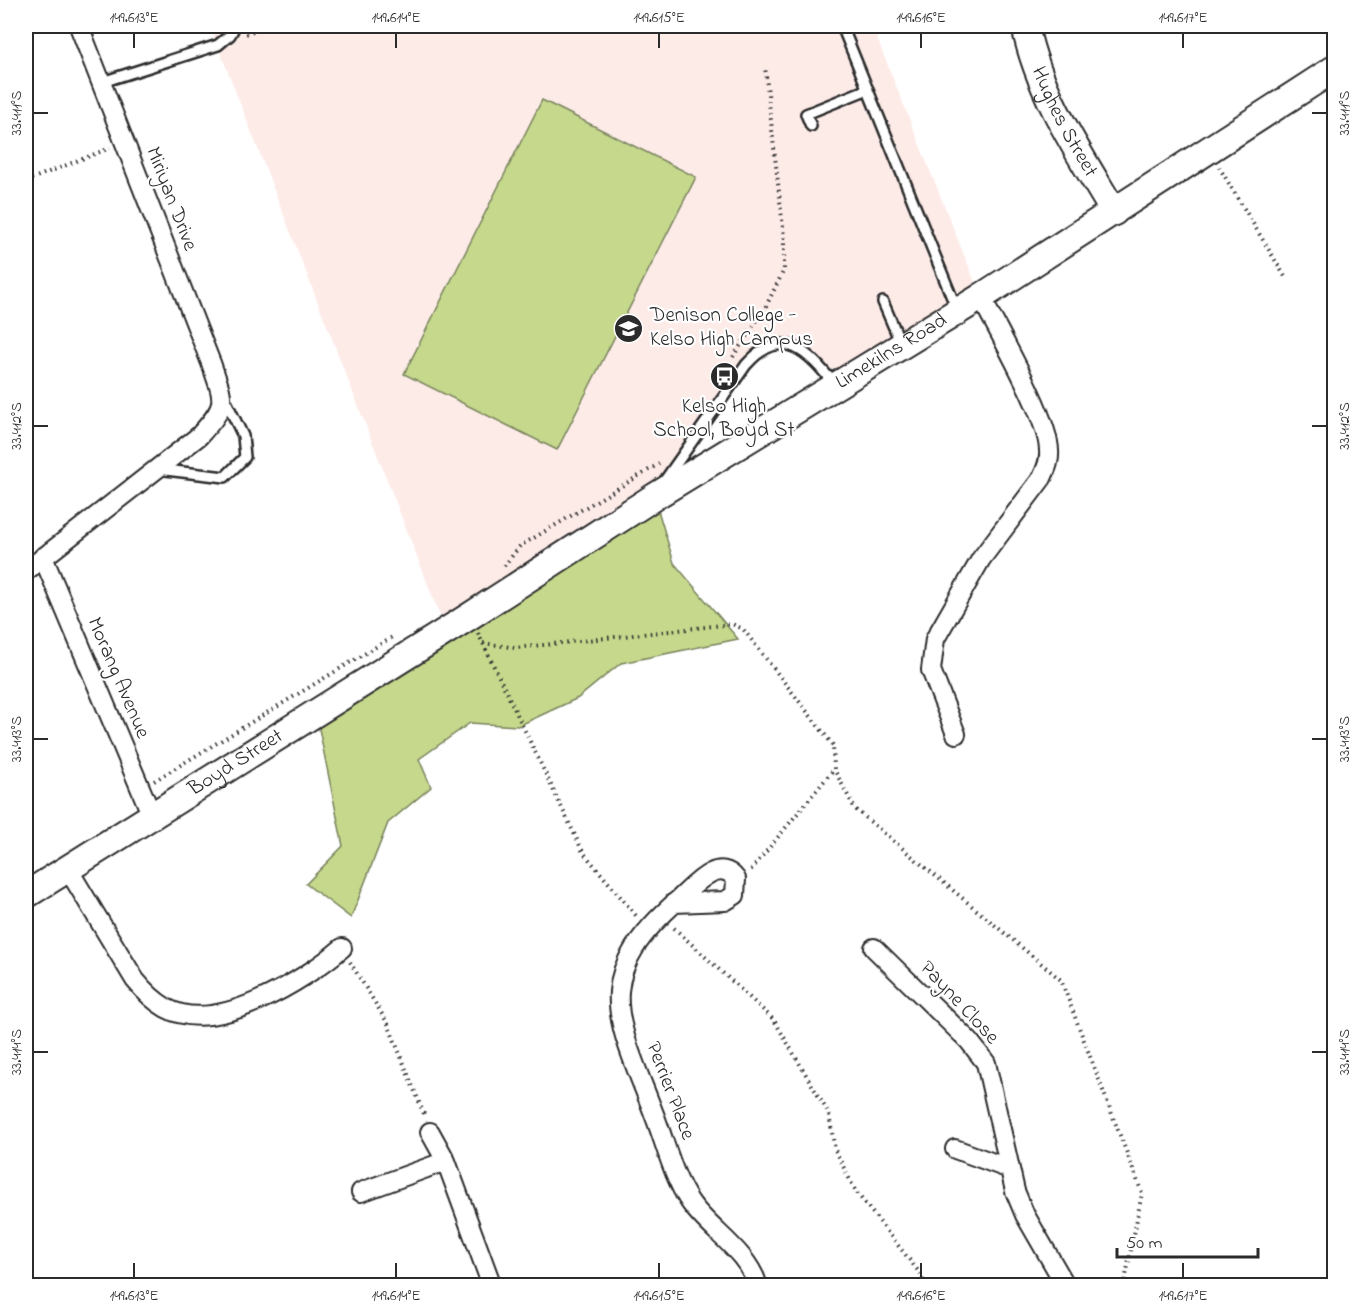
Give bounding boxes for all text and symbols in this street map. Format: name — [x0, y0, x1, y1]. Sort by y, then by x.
text: 149.613°E — [109, 7, 159, 29]
text: 149.614°E — [371, 7, 421, 29]
text: 149.615°E — [633, 7, 685, 29]
text: 149.616°E — [896, 7, 946, 29]
text: 149.617°E — [1158, 7, 1208, 29]
street label: Hughes Street — [1023, 62, 1105, 183]
text: 33.411°S — [6, 90, 28, 135]
text: 33.411°S — [1334, 90, 1356, 135]
street label: Miriyan Drive — [136, 143, 205, 257]
place label: Denison College - Kelso High Campus — [649, 301, 813, 357]
street label: Limekilns Road — [830, 306, 953, 397]
school or university icon: Denison College - Kelso High Campus — [613, 312, 645, 344]
bus stop icon: Kelso High School, Boyd St — [708, 360, 740, 392]
place label: Kelso High School, Boyd St — [653, 392, 795, 448]
text: 33.412°S — [6, 402, 28, 450]
text: 33.412°S — [1334, 402, 1356, 450]
street label: Morang Avenue — [77, 613, 157, 745]
text: 33.413°S — [6, 716, 28, 762]
text: 33.413°S — [1334, 716, 1356, 762]
street label: Boyd Street — [182, 722, 289, 805]
street label: Payne Close — [911, 954, 1006, 1053]
text: 33.414°S — [6, 1029, 28, 1075]
text: 33.414°S — [1334, 1029, 1356, 1075]
street label: Perrier Place — [638, 1038, 703, 1145]
scale bar — [1117, 1221, 1258, 1259]
text: 50 m — [1126, 1231, 1163, 1257]
text: 149.613°E — [109, 1285, 159, 1307]
text: 149.614°E — [371, 1285, 421, 1307]
text: 149.615°E — [633, 1285, 685, 1307]
text: 149.616°E — [896, 1285, 946, 1307]
text: 149.617°E — [1158, 1285, 1208, 1307]

